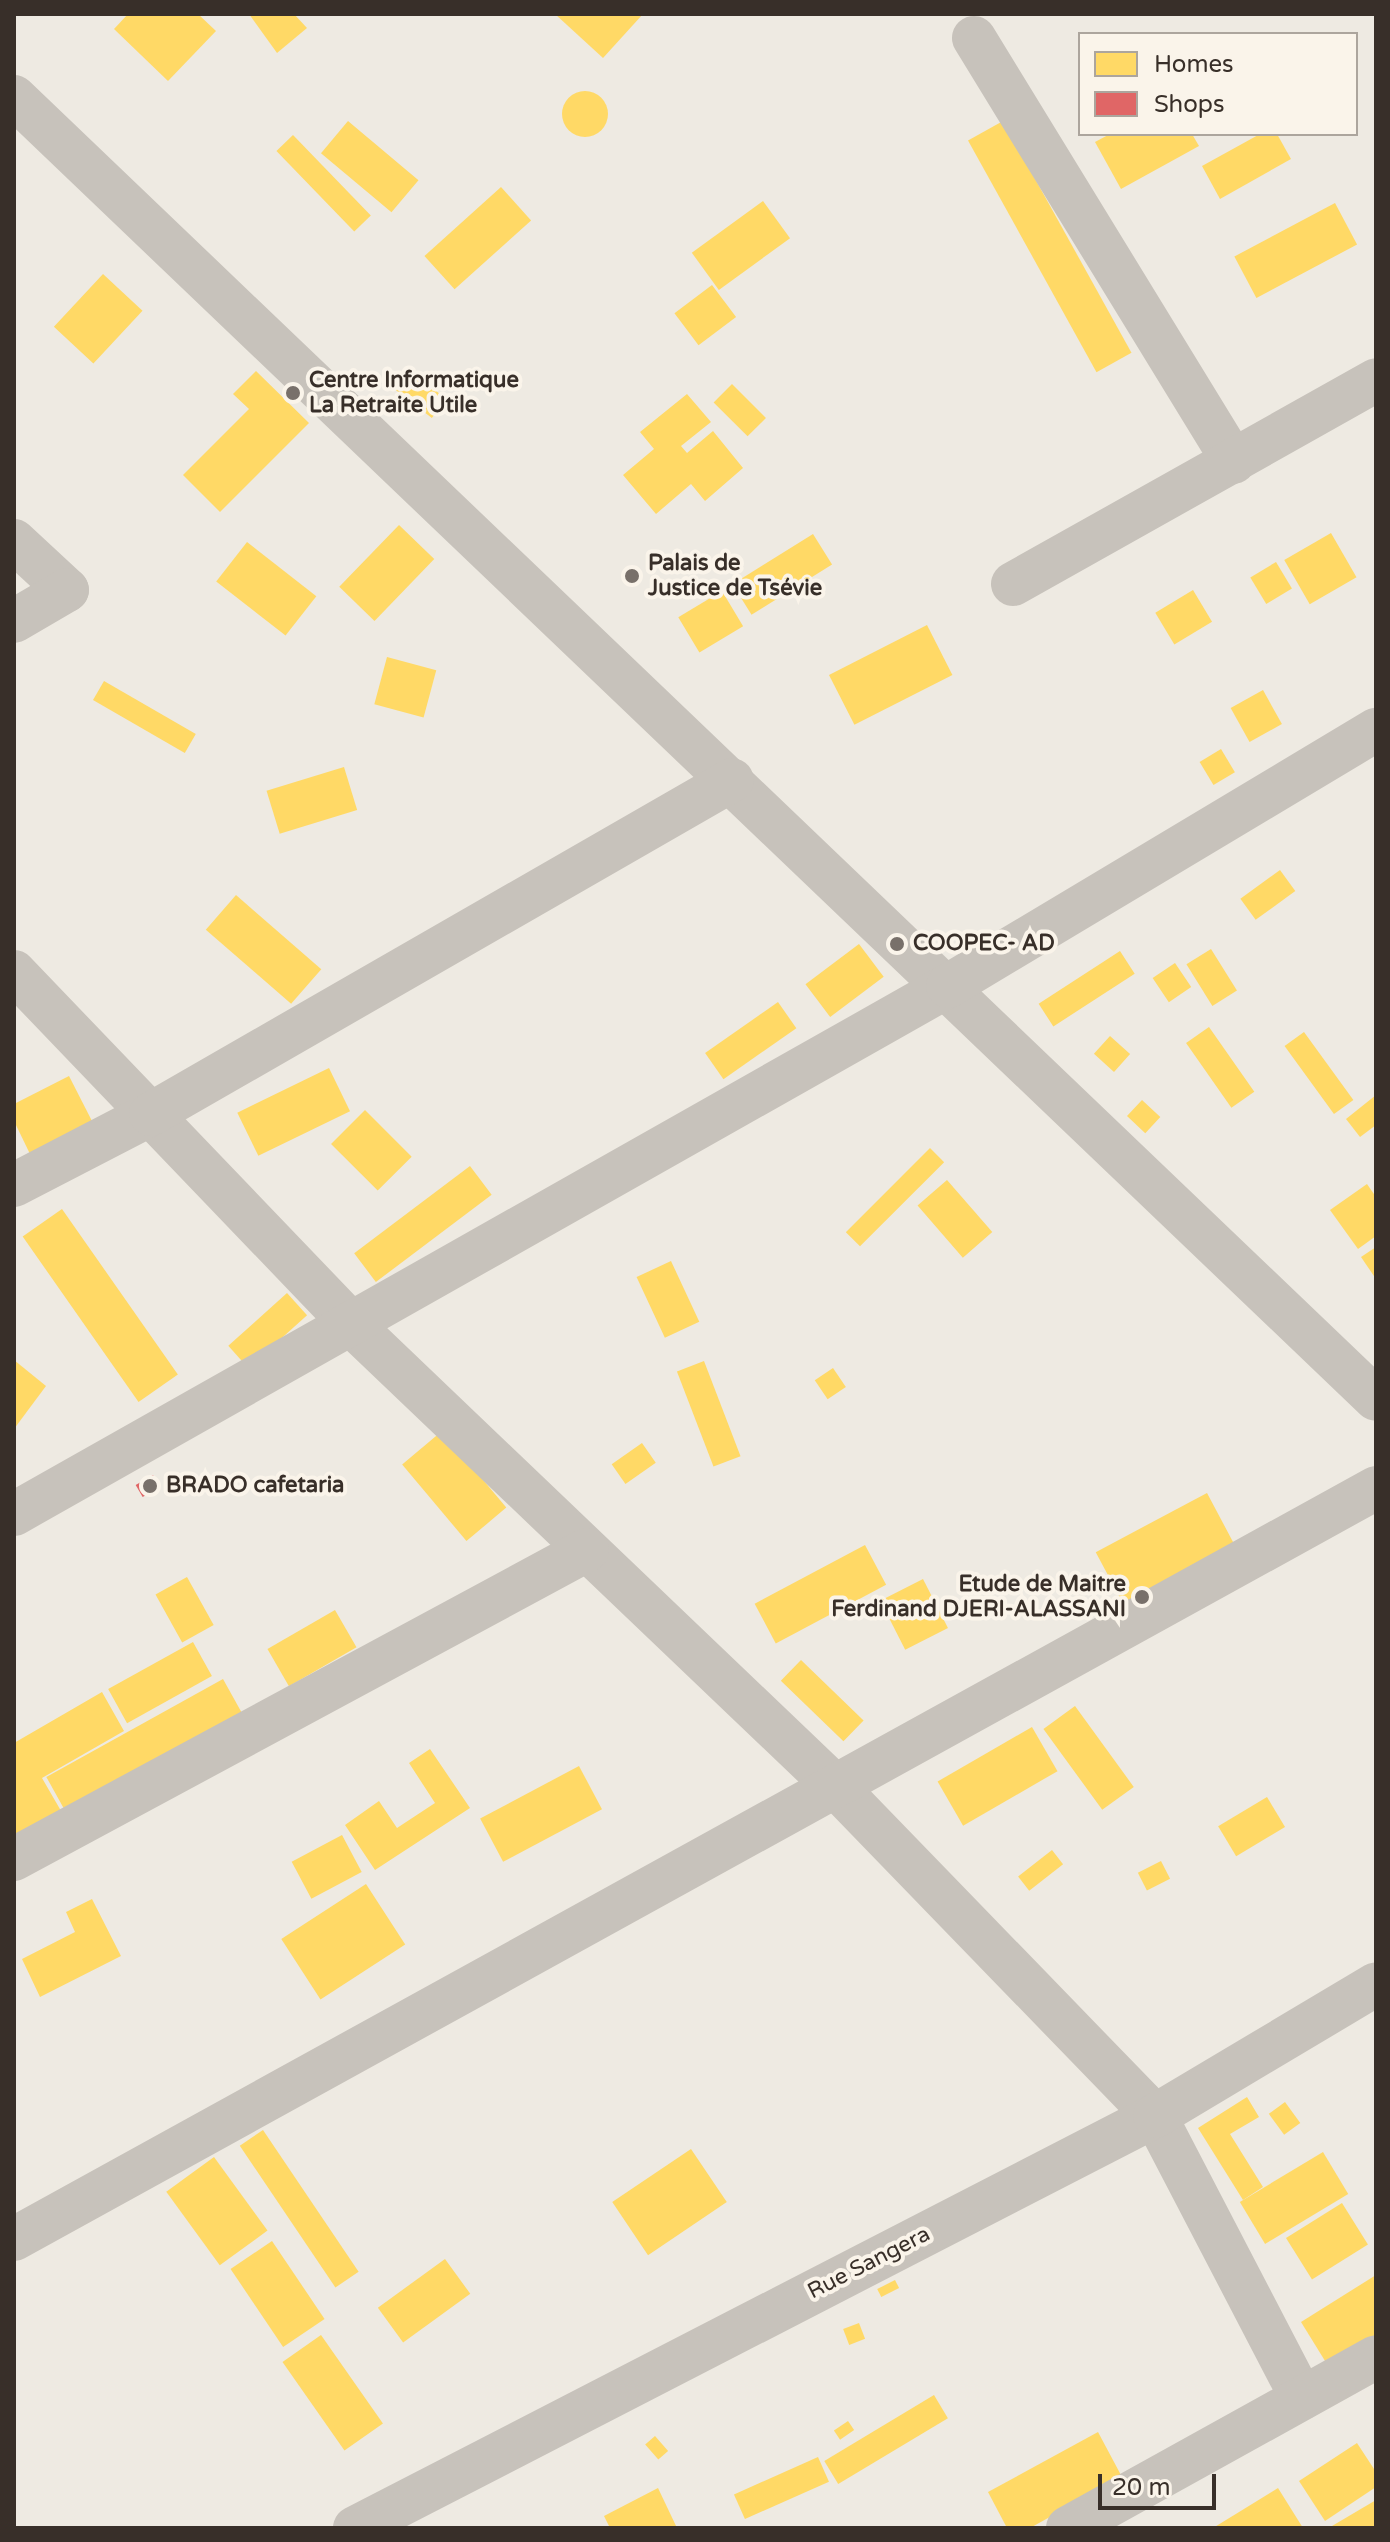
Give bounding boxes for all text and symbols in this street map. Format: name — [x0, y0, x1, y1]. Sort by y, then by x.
legend — [1078, 32, 1358, 136]
text: Homes — [1154, 50, 1234, 79]
text: Shops — [1154, 90, 1224, 119]
place label: Centre Informatique La Retraite Utile — [309, 367, 519, 418]
marker: Centre Informatique La Retraite Utile — [284, 384, 302, 402]
place label: Palais de Justice de Tsévie — [648, 550, 822, 602]
marker: Palais de Justice de Tsévie — [623, 567, 641, 585]
place label: COOPEC- AD — [913, 931, 1055, 957]
marker: COOPEC- AD — [888, 935, 906, 953]
place label: BRADO cafetaria — [166, 1473, 344, 1499]
marker: BRADO cafetaria — [141, 1477, 159, 1495]
place label: Etude de Maitre Ferdinand DJERI-ALASSANI — [831, 1571, 1126, 1622]
marker: Etude de Maitre Ferdinand DJERI-ALASSANI — [1133, 1588, 1151, 1606]
street label: Rue Sangera — [803, 2221, 935, 2305]
scale bar — [1102, 2458, 1220, 2508]
text: 20 m — [1112, 2473, 1170, 2502]

